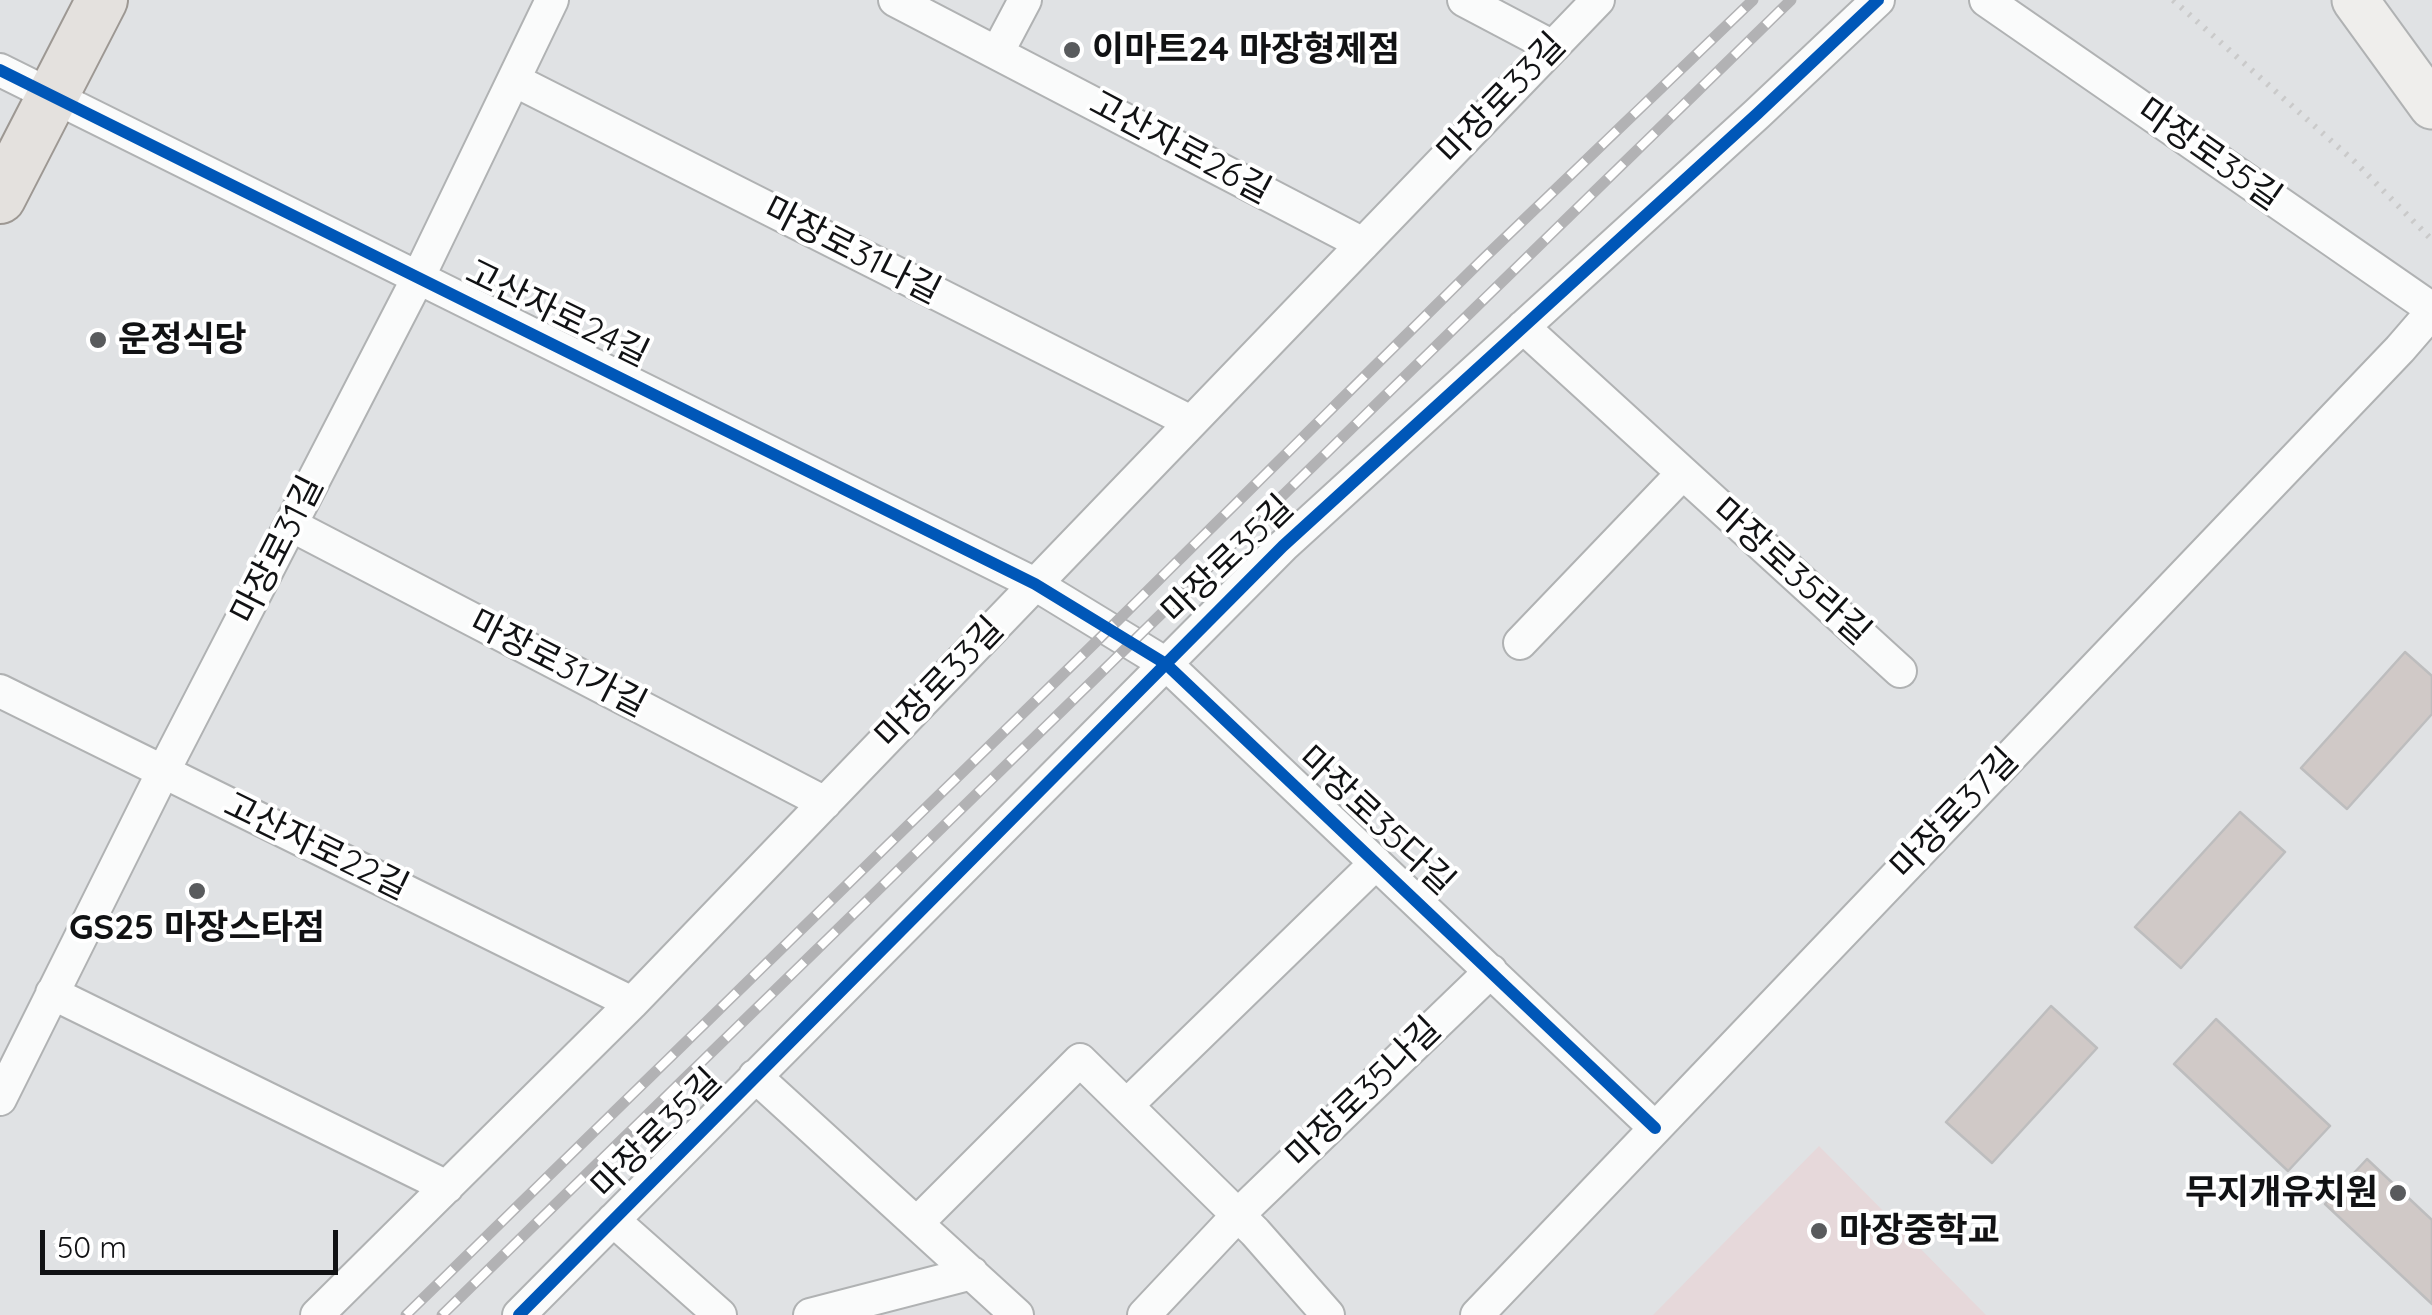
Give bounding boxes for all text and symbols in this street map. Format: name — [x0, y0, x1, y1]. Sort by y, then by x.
street label: 마장로33길 — [1429, 25, 1575, 173]
place label: 이마트24 마장형제점 — [1092, 29, 1400, 71]
marker: 이마트24 마장형제점 — [1061, 39, 1083, 61]
street label: 고산자로26길 — [1082, 83, 1278, 213]
street label: 마장로35길 — [2129, 90, 2289, 220]
street label: 마장로31나길 — [757, 189, 947, 313]
street label: 고산자로24길 — [459, 252, 655, 376]
place label: 운정식당 — [118, 319, 247, 361]
marker: 운정식당 — [87, 329, 109, 351]
street label: 마장로31길 — [223, 469, 333, 631]
street label: 마장로35길 — [1154, 487, 1302, 633]
street label: 마장로35라길 — [1703, 490, 1879, 654]
street label: 마장로31가길 — [463, 602, 653, 726]
street label: 마장로33길 — [867, 609, 1013, 757]
street label: 마장로35다길 — [1289, 738, 1463, 904]
street label: 마장로37길 — [1883, 740, 2027, 888]
street label: 고산자로22길 — [217, 784, 415, 910]
marker: GS25 마장스타점 — [186, 880, 208, 902]
place label: GS25 마장스타점 — [69, 907, 325, 949]
street label: 마장로35나길 — [1278, 1009, 1450, 1177]
street label: 마장로35길 — [583, 1060, 731, 1208]
place label: 무지개유치원 — [2185, 1172, 2378, 1214]
marker: 무지개유치원 — [2387, 1182, 2409, 1204]
scale bar — [45, 1210, 342, 1272]
place label: 마장중학교 — [1839, 1210, 2000, 1252]
marker: 마장중학교 — [1808, 1220, 1830, 1242]
text: 50 m — [57, 1228, 127, 1266]

